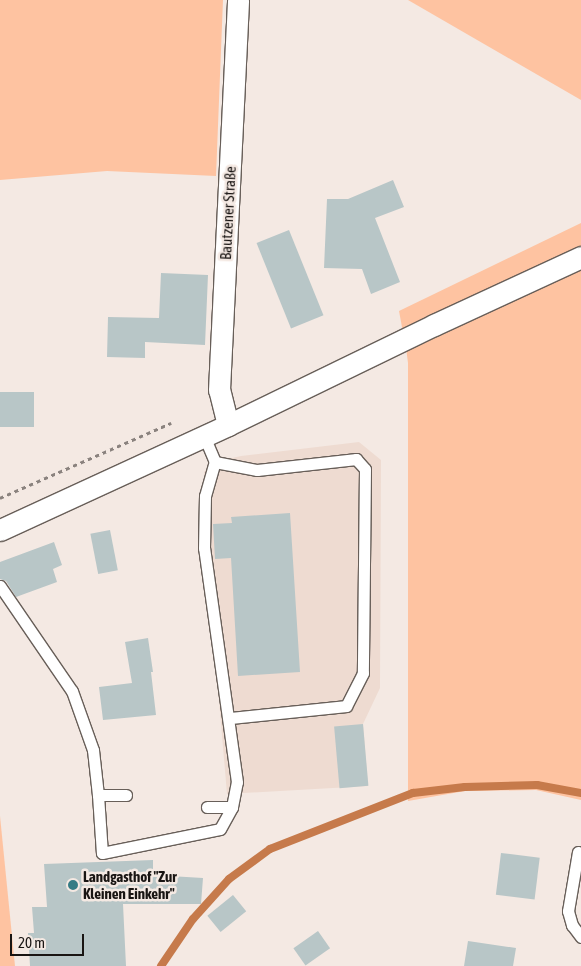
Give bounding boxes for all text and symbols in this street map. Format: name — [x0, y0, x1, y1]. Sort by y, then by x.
street label: Bautzener Straße — [217, 166, 239, 260]
place label: Landgasthof "Zur Kleinen Einkehr" — [83, 867, 177, 902]
marker: Landgasthof "Zur Kleinen Einkehr" — [67, 879, 79, 891]
scale bar — [12, 924, 86, 956]
text: 20 m — [18, 934, 45, 951]

